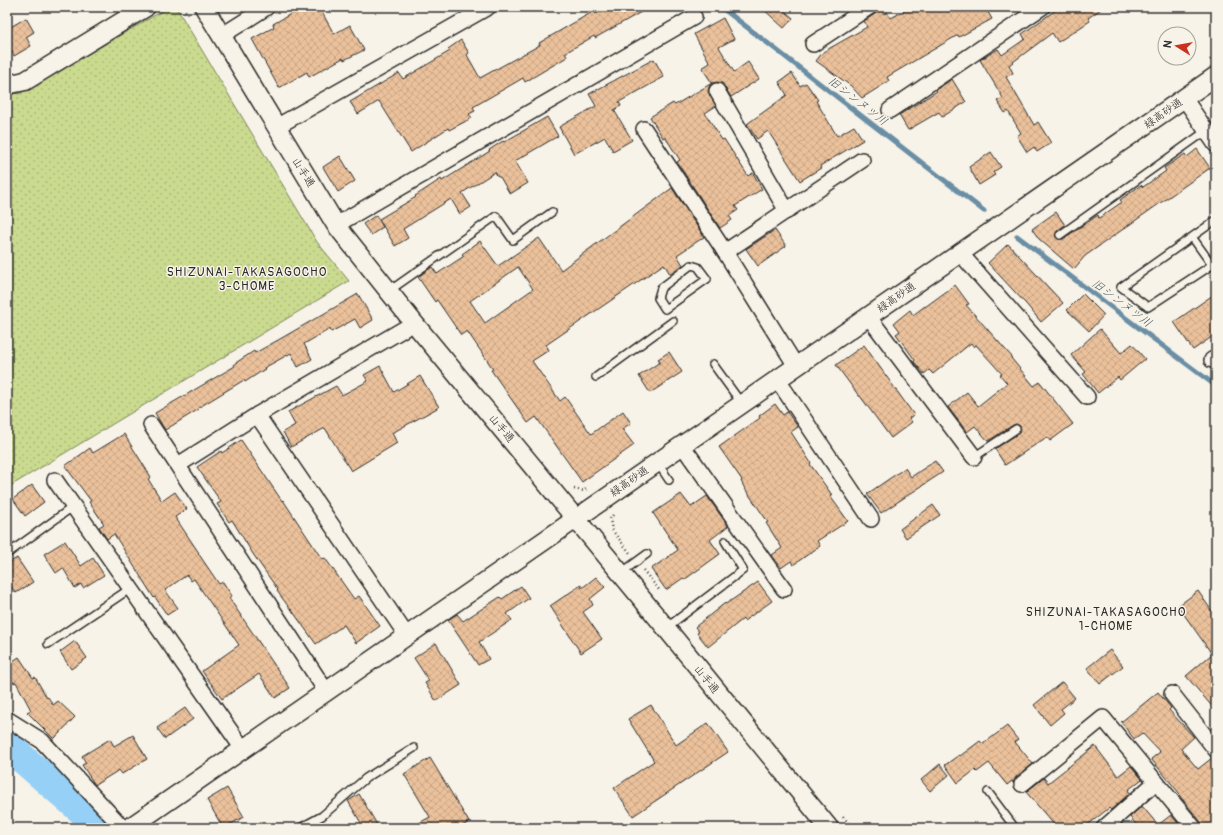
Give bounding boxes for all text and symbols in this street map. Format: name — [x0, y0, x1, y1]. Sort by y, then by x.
north arrow — [1157, 26, 1197, 66]
text: N — [1161, 39, 1175, 49]
water label: 旧シンヌツ川 — [825, 73, 890, 129]
street label: 緑高砂通 — [1142, 95, 1185, 131]
street label: 山手通 — [289, 155, 318, 190]
district label: SHIZUNAI-TAKASAGOCHO 3-CHOME — [167, 265, 327, 294]
water label: 旧シンヌツ川 — [1089, 276, 1155, 331]
street label: 緑高砂通 — [875, 279, 918, 315]
street label: 山手通 — [486, 412, 517, 445]
street label: 緑高砂通 — [608, 463, 651, 499]
district label: SHIZUNAI-TAKASAGOCHO 1-CHOME — [1026, 605, 1186, 634]
street label: 山手通 — [691, 662, 722, 696]

